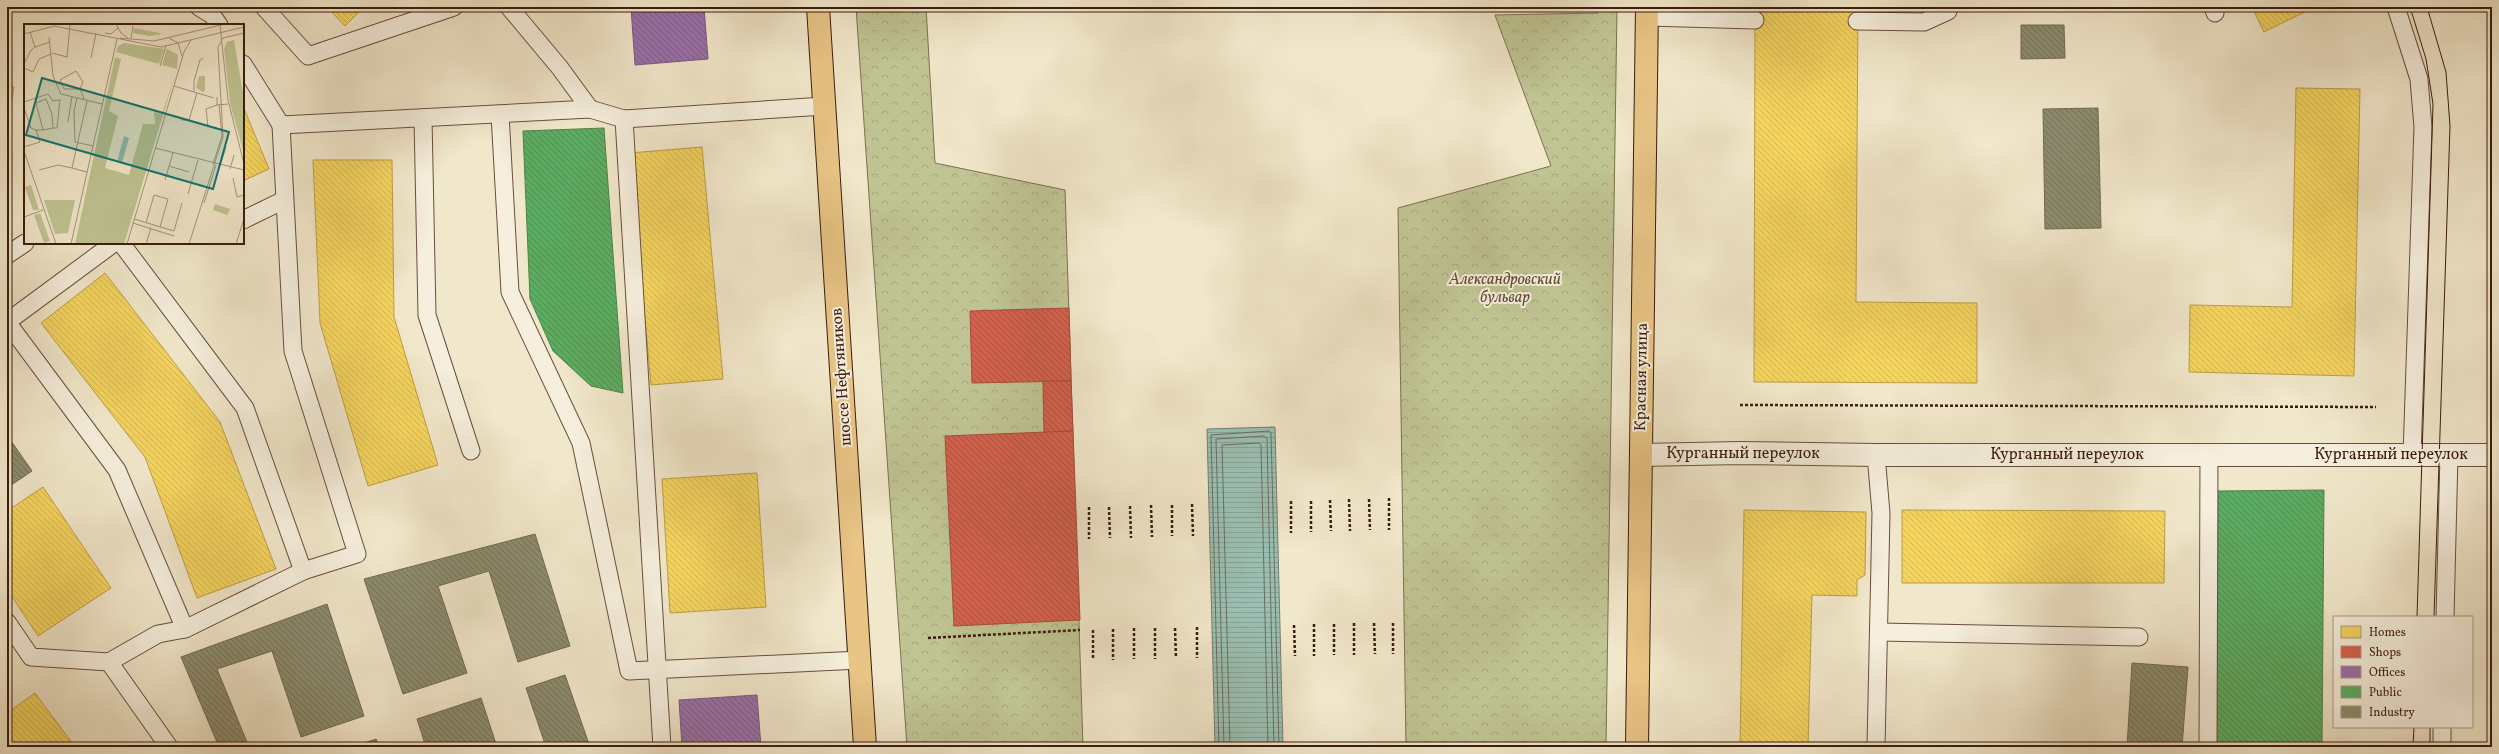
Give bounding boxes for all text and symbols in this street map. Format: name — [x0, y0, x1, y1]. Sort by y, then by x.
inset map — [24, 24, 244, 244]
park label: Александровский бульвар — [1448, 269, 1561, 309]
street label: шоссе Нефтяников — [826, 307, 858, 447]
street label: Красная улица — [1630, 323, 1654, 431]
street label: Курганный переулок — [1666, 443, 1820, 465]
street label: Курганный переулок — [1990, 444, 2144, 466]
street label: Курганный переулок — [2314, 444, 2468, 466]
legend — [2333, 616, 2473, 728]
text: Homes — [2369, 625, 2406, 641]
text: Shops — [2369, 645, 2401, 661]
text: Offices — [2369, 665, 2405, 681]
text: Public — [2369, 685, 2402, 701]
text: Industry — [2369, 705, 2415, 721]

